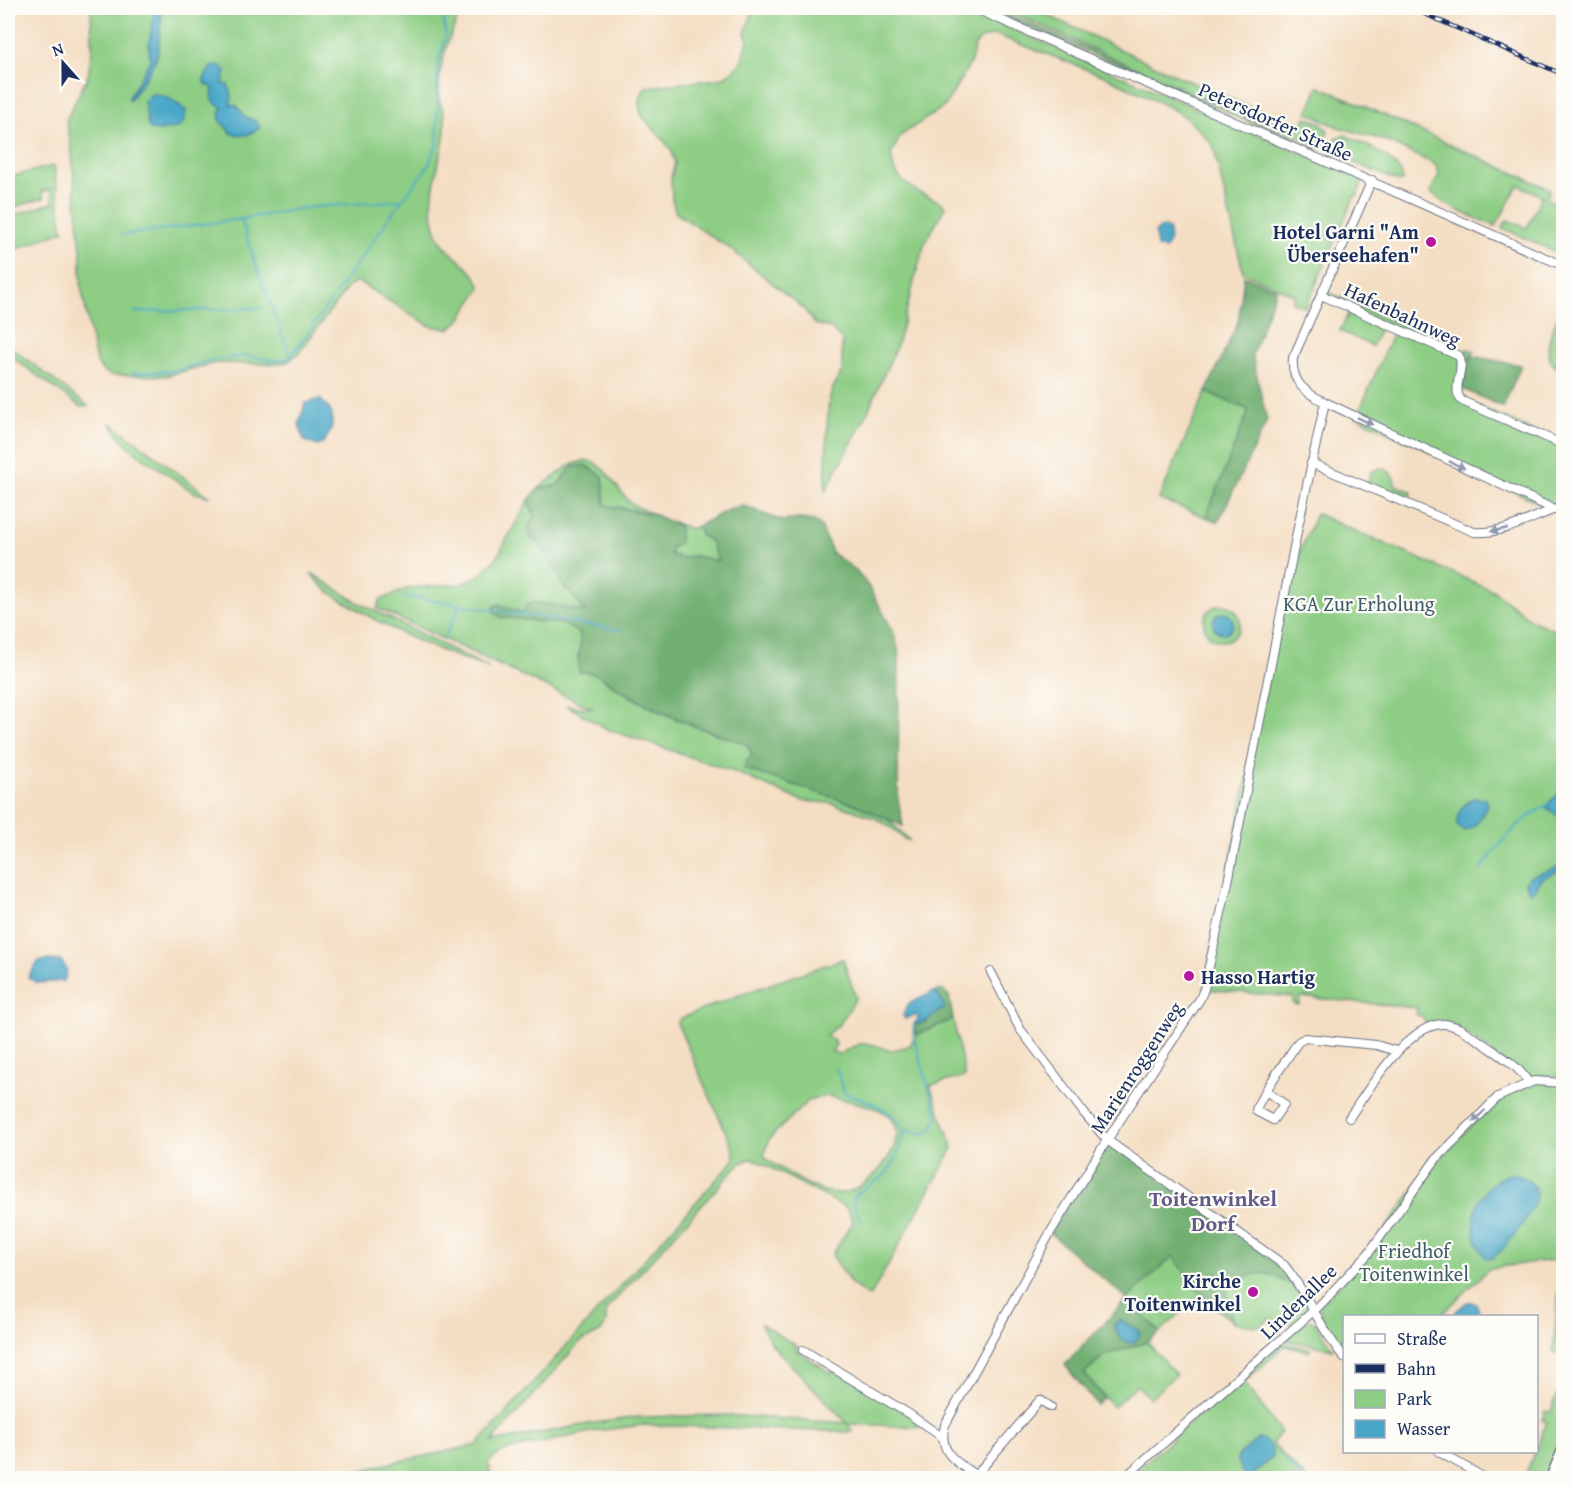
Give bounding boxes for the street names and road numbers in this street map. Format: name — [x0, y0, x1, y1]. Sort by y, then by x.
street label: Petersdorfer Straße — [1194, 74, 1358, 168]
street label: Hafenbahnweg — [1340, 274, 1466, 354]
street label: Marienroggenweg — [1082, 995, 1190, 1139]
street label: Lindenallee — [1253, 1257, 1343, 1345]

